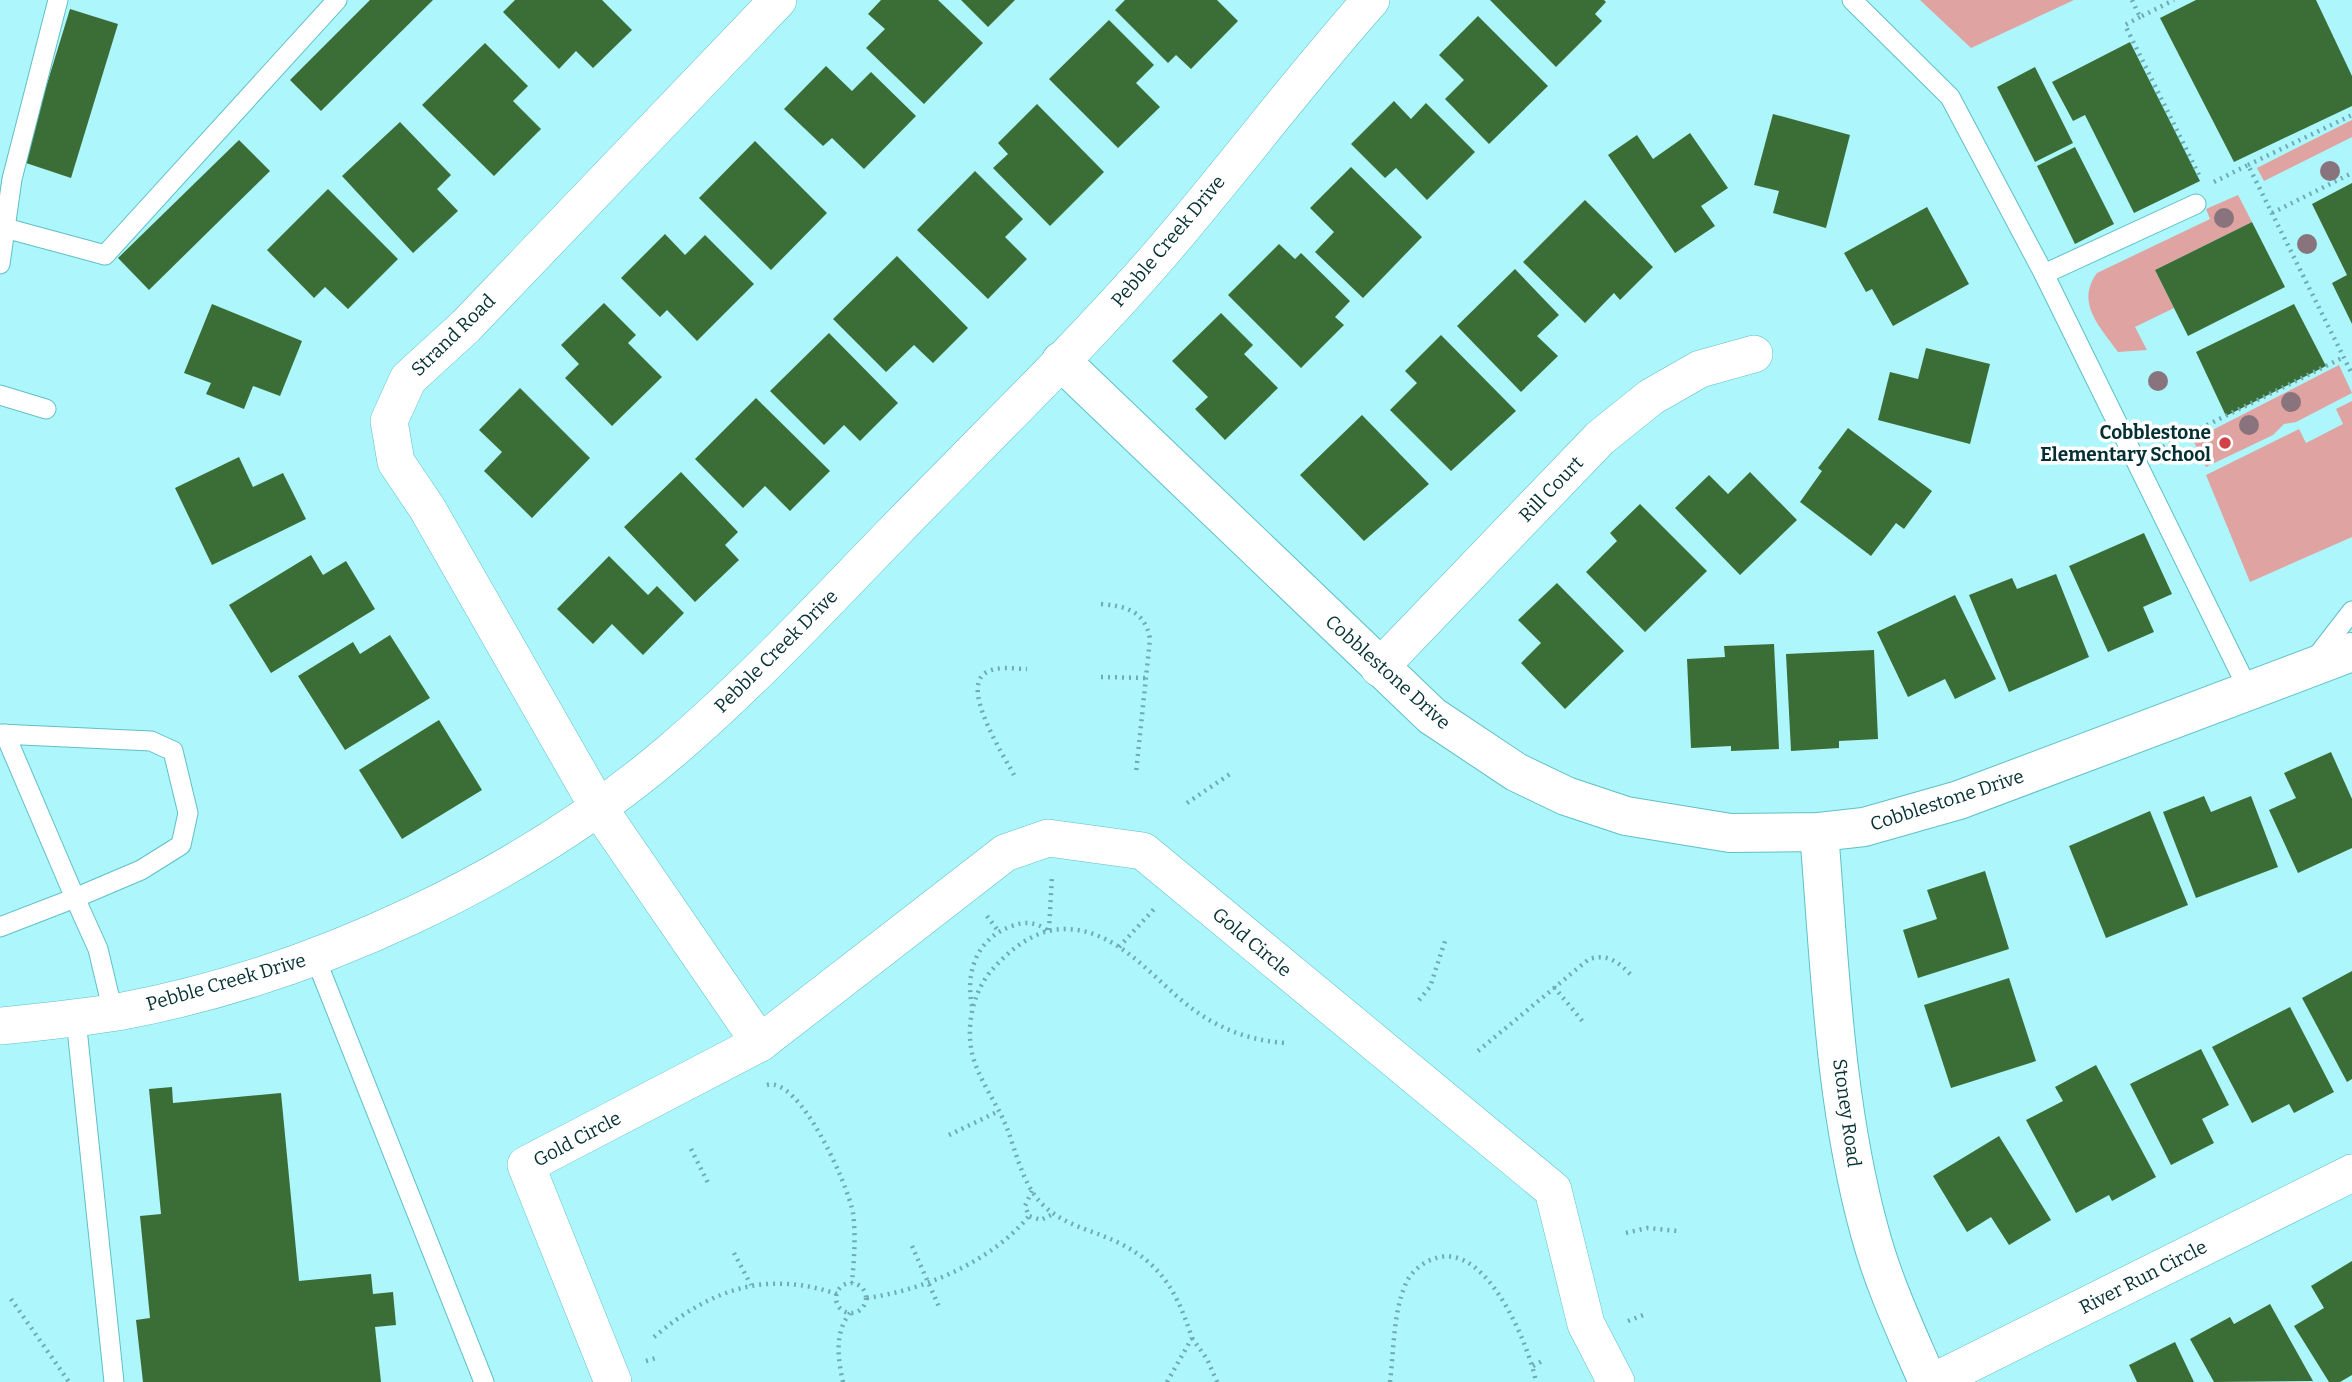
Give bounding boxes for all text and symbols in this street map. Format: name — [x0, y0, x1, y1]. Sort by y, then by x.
street label: Pebble Creek Drive — [1106, 170, 1230, 312]
street label: Strand Road — [406, 289, 500, 381]
place label: Cobblestone Elementary School — [2040, 421, 2211, 466]
marker: Cobblestone Elementary School — [2217, 435, 2233, 451]
street label: Rill Court — [1514, 451, 1588, 527]
street label: Pebble Creek Drive — [710, 585, 842, 717]
street label: Cobblestone Drive — [1321, 610, 1455, 734]
street label: Cobblestone Drive — [1867, 764, 2027, 836]
street label: Gold Circle — [1208, 902, 1296, 982]
street label: Pebble Creek Drive — [144, 948, 308, 1016]
street label: Stoney Road — [1828, 1057, 1866, 1169]
street label: Gold Circle — [529, 1106, 625, 1172]
street label: River Run Circle — [2075, 1235, 2211, 1319]

